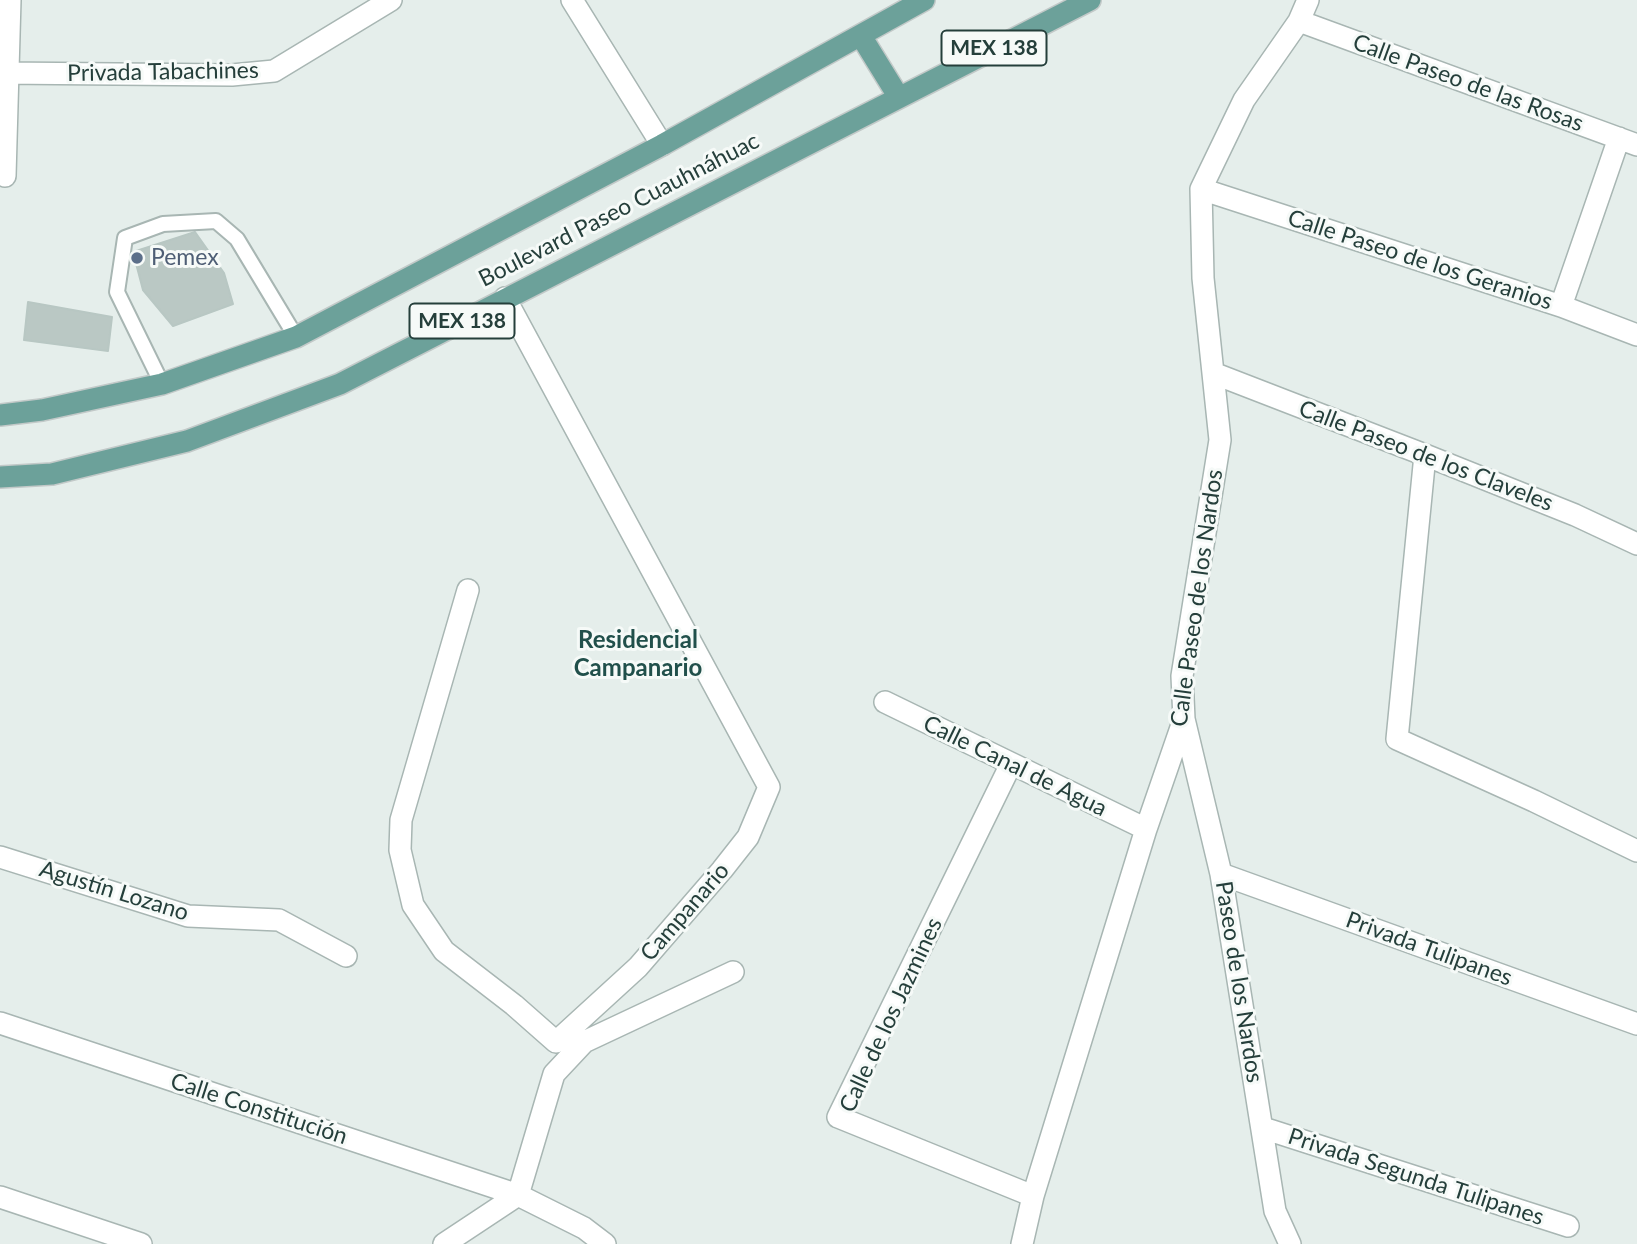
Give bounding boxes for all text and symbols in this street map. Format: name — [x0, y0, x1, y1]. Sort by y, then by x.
street label: Calle Paseo de las Rosas — [1349, 28, 1587, 138]
road number: MEX 138 — [942, 30, 1046, 66]
street label: Privada Tabachines — [67, 57, 259, 87]
street label: Boulevard Paseo Cuauhnáhuac — [474, 127, 764, 293]
street label: Calle Paseo de los Geranios — [1284, 204, 1556, 316]
place label: Pemex — [151, 244, 219, 272]
marker: Pemex — [129, 250, 145, 266]
road number: MEX 138 — [410, 304, 514, 338]
street label: Calle Paseo de los Claveles — [1295, 395, 1557, 517]
street label: Calle Paseo de los Nardos — [1165, 468, 1229, 728]
district label: Residencial Campanario — [574, 626, 702, 682]
street label: Calle Canal de Agua — [919, 710, 1111, 822]
street label: Agustín Lozano — [36, 855, 192, 927]
street label: Campanario — [635, 857, 735, 967]
street label: Paseo de los Nardos — [1209, 879, 1269, 1085]
street label: Privada Tulipanes — [1342, 906, 1516, 992]
street label: Calle de los Jazmines — [834, 913, 948, 1117]
street label: Calle Constitución — [167, 1067, 351, 1151]
street label: Privada Segunda Tulipanes — [1285, 1123, 1547, 1231]

